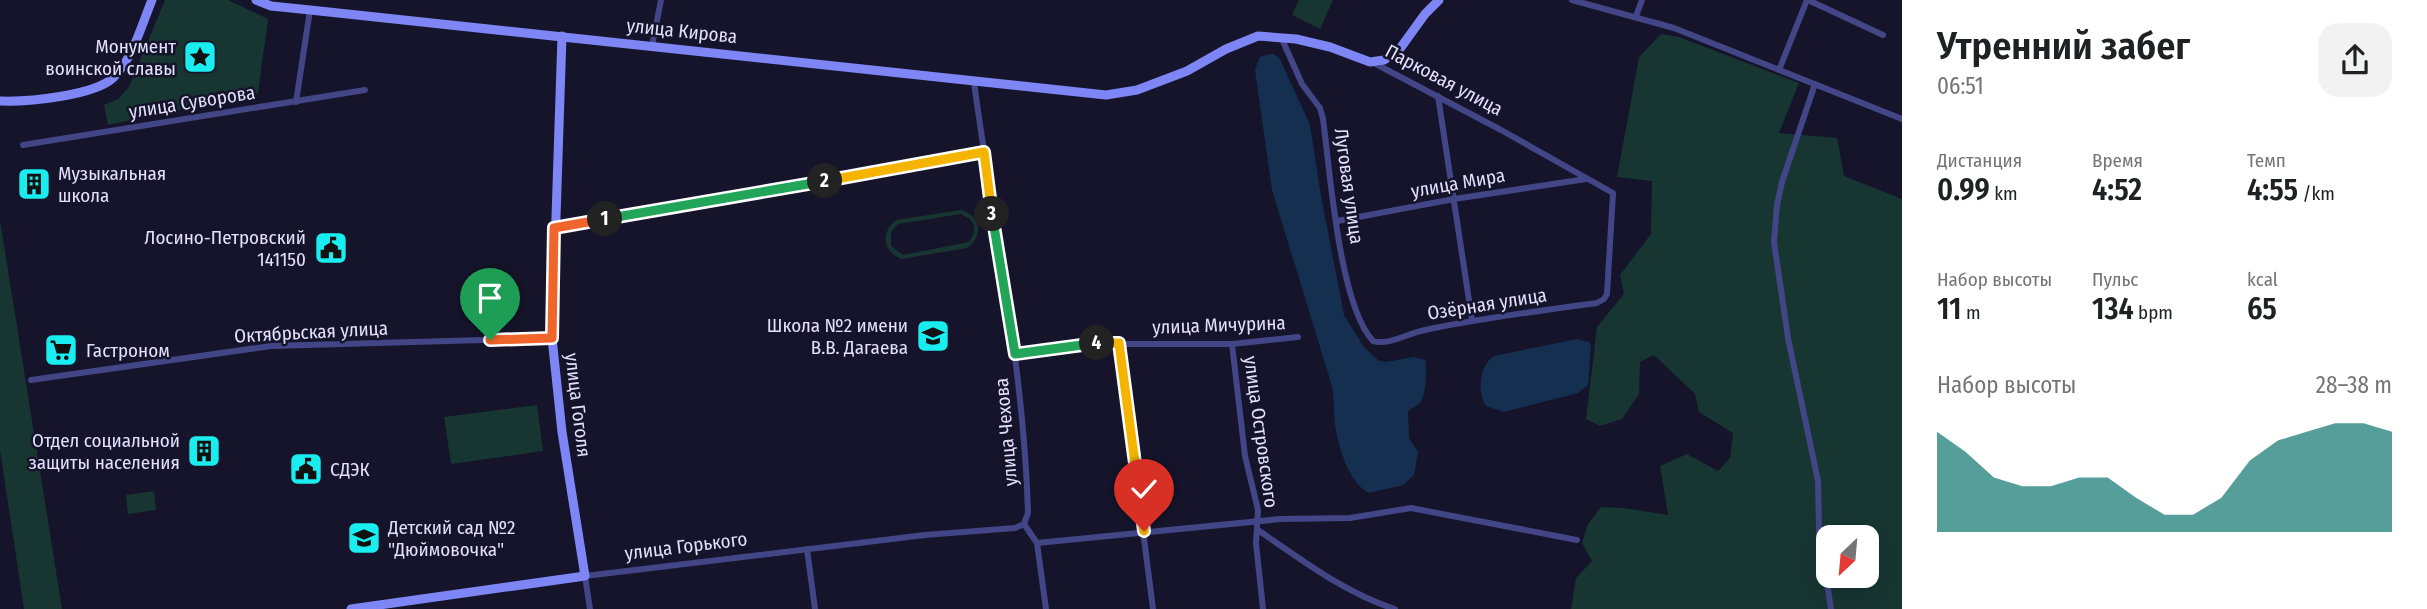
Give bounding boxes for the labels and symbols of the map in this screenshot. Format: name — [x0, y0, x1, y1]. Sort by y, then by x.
street label: улица Кирова — [626, 14, 738, 48]
place label: Монумент воинской славы — [45, 35, 176, 80]
place icon: Монумент воинской славы — [181, 38, 219, 76]
street label: Парковая улица — [1381, 39, 1507, 121]
street label: улица Суворова — [127, 81, 257, 123]
street label: Луговая улица — [1329, 127, 1369, 245]
place label: Музыкальная школа — [58, 162, 166, 207]
street label: улица Мира — [1409, 163, 1507, 203]
pin: 2 — [808, 164, 842, 198]
building icon: Музыкальная школа — [15, 165, 53, 203]
pin: 3 — [974, 196, 1010, 232]
pin: 1 — [588, 202, 622, 236]
place label: Лосино-Петровский 141150 — [144, 226, 306, 271]
public building icon: Лосино-Петровский 141150 — [312, 229, 350, 267]
pin — [460, 268, 520, 340]
street label: Озёрная улица — [1426, 283, 1548, 325]
street label: улица Мичурина — [1152, 311, 1286, 339]
place label: Школа №2 имени В.В. Дагаева — [767, 314, 908, 359]
street label: Октябрьская улица — [234, 316, 388, 348]
school or university icon: Школа №2 имени В.В. Дагаева — [914, 317, 952, 355]
pin: 4 — [1080, 326, 1114, 360]
supermarket icon: Гастроном — [42, 331, 80, 369]
place label: Гастроном — [86, 339, 170, 362]
street label: улица Гоголя — [560, 352, 596, 458]
street label: улица Островского — [1239, 355, 1283, 509]
street label: улица Чехова — [990, 377, 1022, 487]
place label: Отдел социальной защиты населения — [28, 429, 180, 474]
building icon: Отдел социальной защиты населения — [185, 432, 223, 470]
public building icon: СДЭК — [287, 450, 325, 488]
place label: СДЭК — [330, 458, 370, 481]
pin — [1114, 459, 1174, 531]
place label: Детский сад №2 "Дюймовочка" — [387, 516, 515, 561]
school or university icon: Детский сад №2 "Дюймовочка" — [345, 519, 383, 557]
north arrow — [1816, 525, 1880, 588]
street label: улица Горького — [623, 527, 749, 565]

